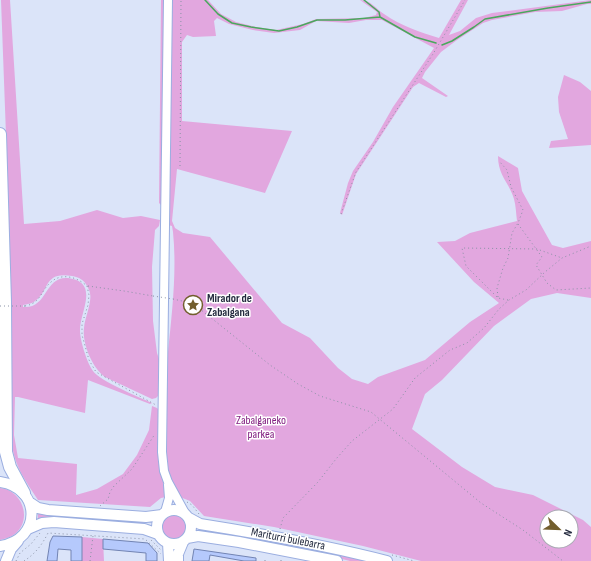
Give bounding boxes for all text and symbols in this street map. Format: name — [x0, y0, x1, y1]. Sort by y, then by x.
place label: Mirador de Zabalgana — [207, 291, 252, 320]
place icon: Mirador de Zabalgana — [182, 294, 204, 316]
park label: Zabalganeko parkea — [236, 413, 286, 442]
north arrow — [539, 509, 579, 549]
street label: Mariturri bulebarra — [250, 524, 327, 554]
text: N — [561, 527, 575, 538]

